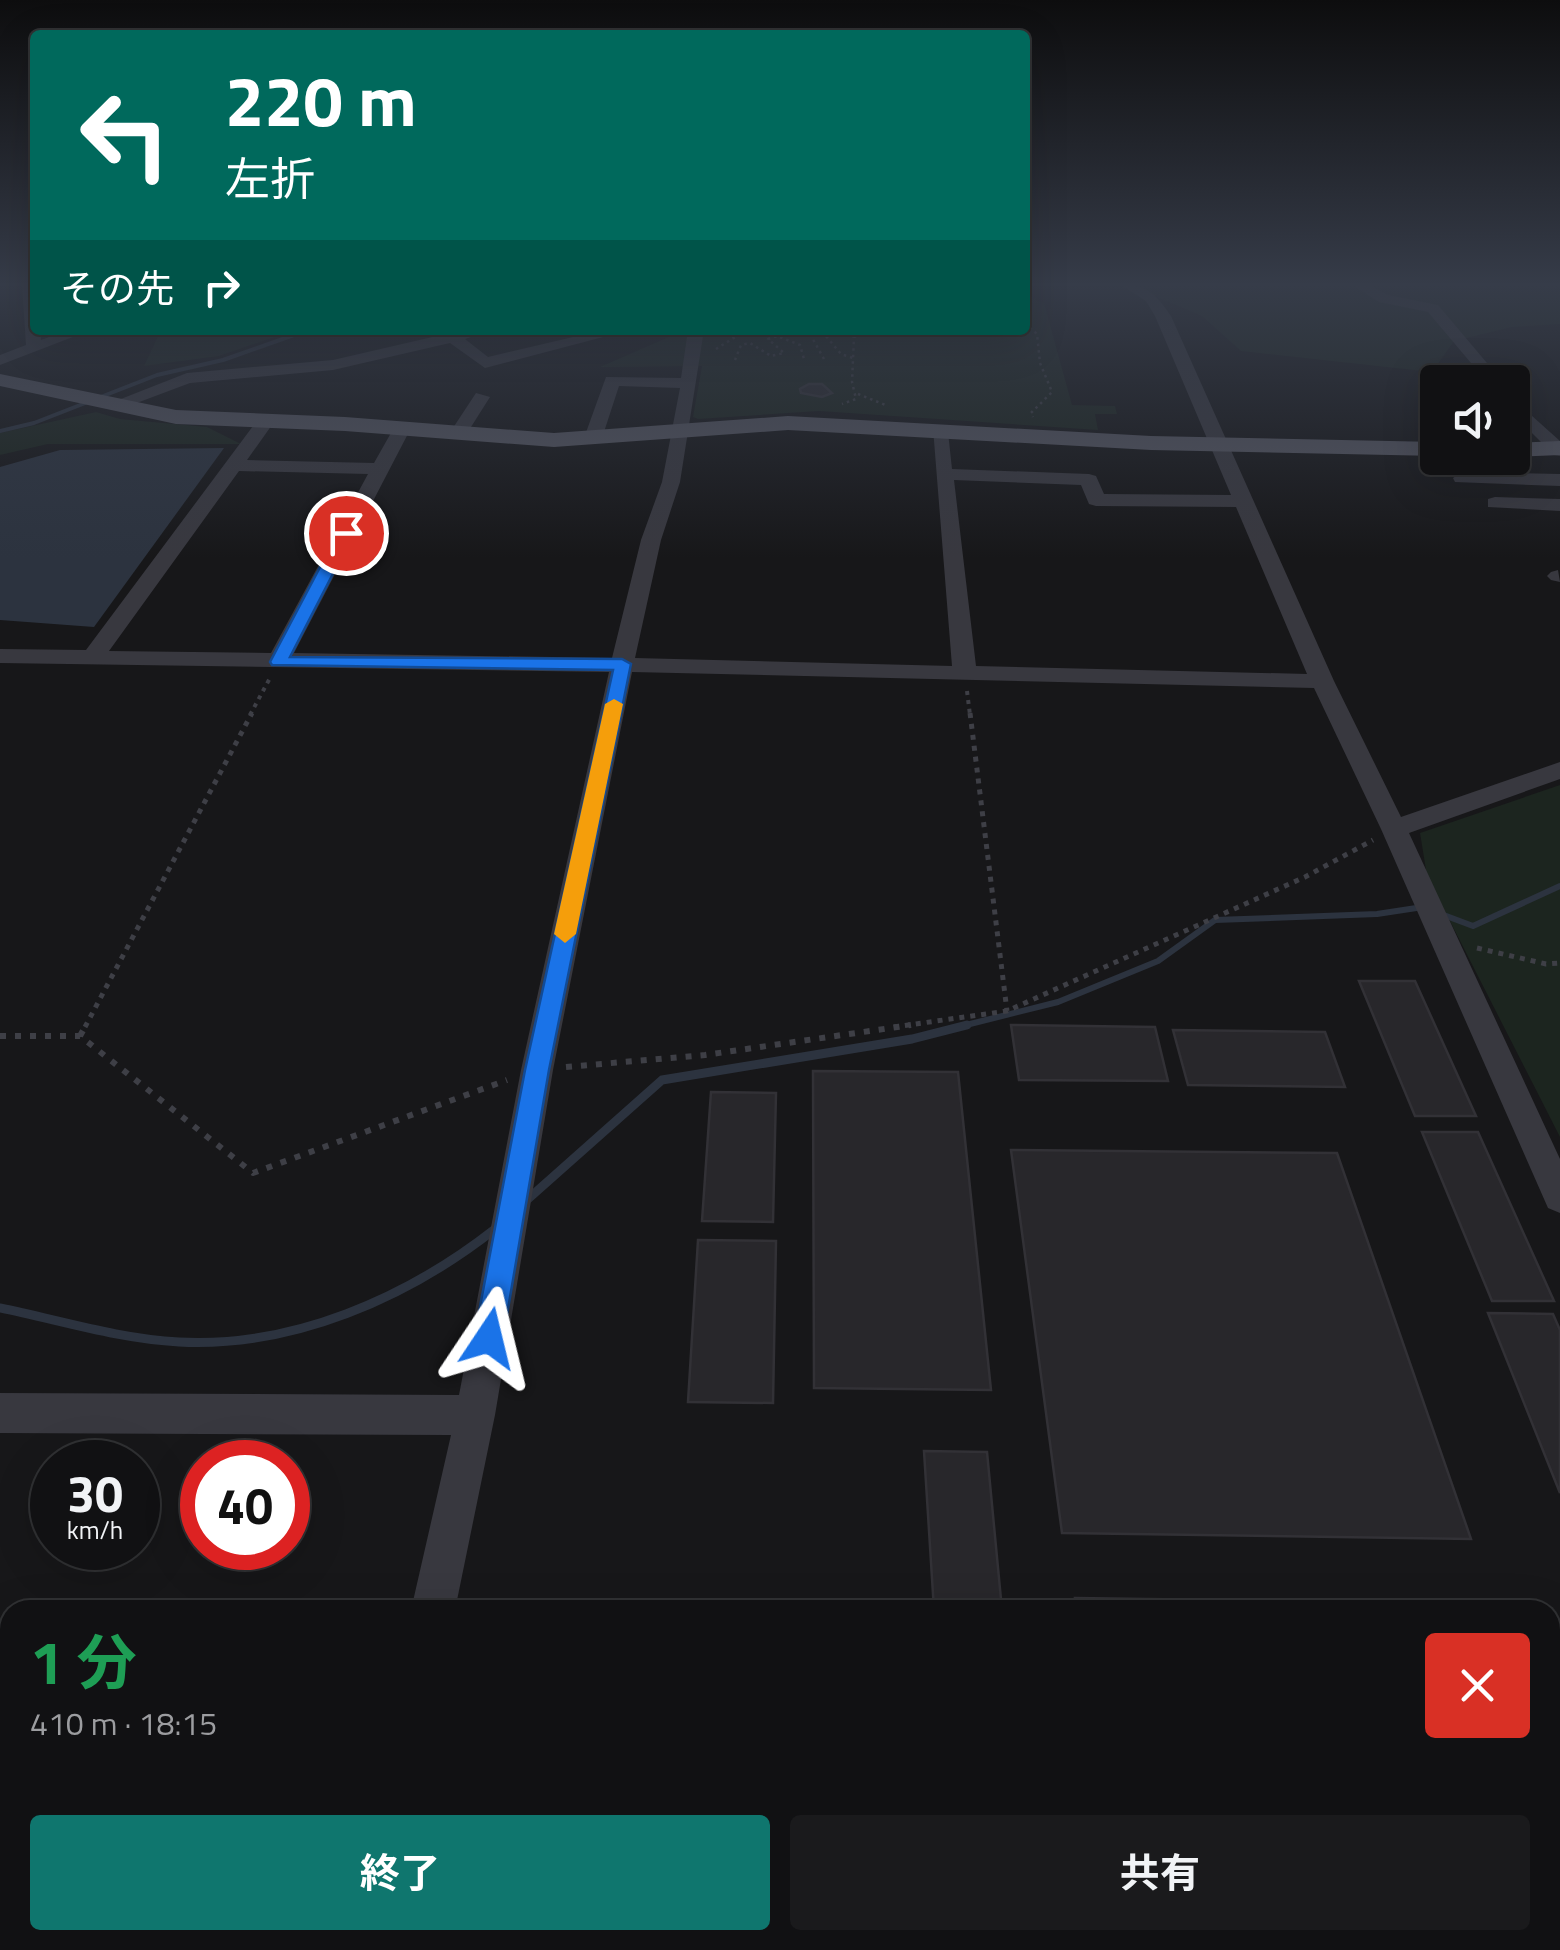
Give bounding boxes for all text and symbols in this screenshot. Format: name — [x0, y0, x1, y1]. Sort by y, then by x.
text: 220 m — [225, 47, 417, 153]
icon: left — [60, 70, 190, 200]
text: 左折 — [225, 144, 315, 212]
text: その先 — [60, 259, 174, 317]
icon: right — [194, 260, 249, 315]
map controls — [1420, 365, 1530, 475]
button: sound — [1420, 365, 1530, 475]
pin — [304, 491, 389, 576]
icon: arrive — [319, 506, 374, 561]
position arrow — [437, 1286, 541, 1390]
speed limit sign: 40 — [180, 1440, 310, 1570]
text: 30 — [67, 1455, 123, 1531]
text: km/h — [67, 1511, 123, 1549]
text: 1 分 — [30, 1616, 137, 1707]
button: close — [1425, 1633, 1530, 1738]
text: 410 m · 18:15 — [30, 1699, 217, 1747]
button: 終了 — [30, 1815, 770, 1930]
button: 共有 — [790, 1815, 1530, 1930]

